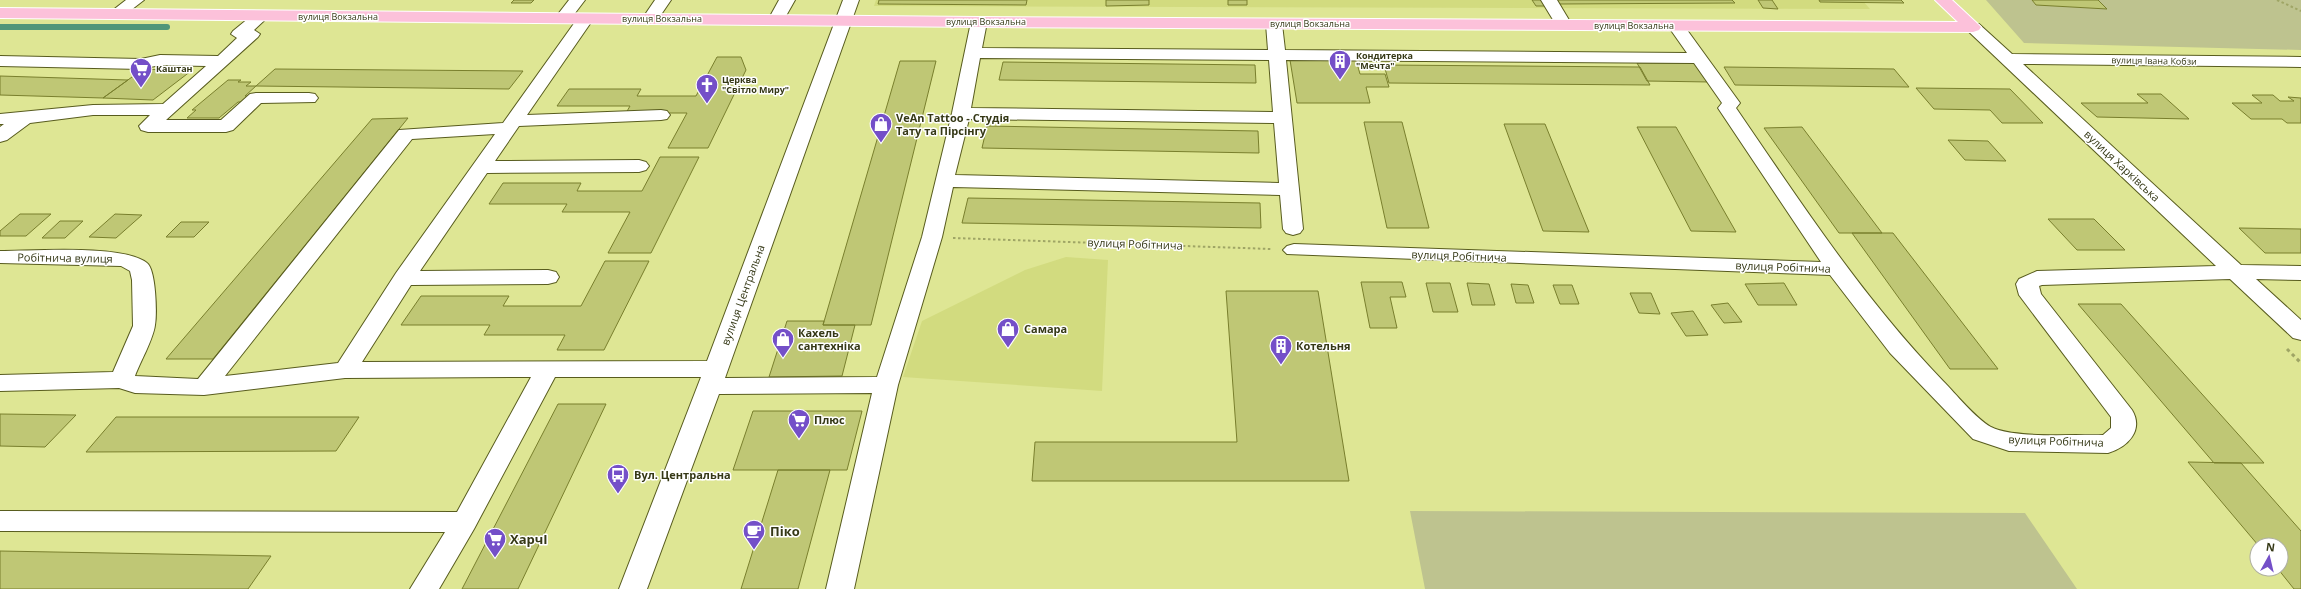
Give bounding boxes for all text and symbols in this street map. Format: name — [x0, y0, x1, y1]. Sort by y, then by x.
street label: вулиця Вокзальна — [298, 10, 378, 23]
street label: вулиця Вокзальна — [622, 12, 702, 25]
street label: вулиця Вокзальна — [946, 15, 1026, 28]
street label: вулиця Вокзальна — [1270, 17, 1350, 30]
street label: вулиця Вокзальна — [1594, 19, 1674, 32]
building icon: Кондитерка "Мечта" — [1327, 48, 1353, 81]
place label: Кондитерка "Мечта" — [1356, 49, 1413, 72]
street label: вулиця Івана Кобзи — [2111, 53, 2197, 68]
supermarket icon: Каштан — [128, 56, 154, 89]
place label: Каштан — [156, 62, 193, 75]
church icon: Церква "Світло Миру" — [694, 72, 720, 105]
place label: Церква "Світло Миру" — [722, 73, 789, 96]
place label: VeAn Tattoo - Студія Тату та Пірсінгу — [896, 110, 1009, 138]
shop icon: VeAn Tattoo - Студія Тату та Пірсінгу — [868, 111, 894, 144]
street label: вулиця Харківська — [2081, 127, 2163, 205]
street label: вулиця Робітнича — [1087, 234, 1183, 253]
street label: вулиця Центральна — [717, 242, 768, 347]
street label: вулиця Робітнича — [1411, 246, 1507, 265]
street label: Робітнича вулиця — [17, 249, 113, 266]
street label: вулиця Робітнича — [1735, 257, 1831, 276]
shop icon: Самара — [995, 316, 1021, 349]
place label: Самара — [1024, 321, 1067, 336]
place label: Кахель сантехніка — [798, 325, 861, 353]
shop icon: Кахель сантехніка — [770, 326, 796, 359]
building icon: Котельня — [1268, 333, 1294, 366]
place label: Котельня — [1296, 338, 1350, 353]
supermarket icon: Плюс — [786, 407, 812, 440]
place label: Плюс — [814, 412, 845, 427]
street label: вулиця Робітнича — [2008, 431, 2104, 450]
bus stop icon: Вул. Центральна — [605, 462, 631, 495]
place label: Вул. Центральна — [634, 467, 731, 482]
cafe icon: Піко — [741, 518, 767, 551]
place label: Піко — [770, 522, 800, 540]
supermarket icon: ХарчI — [482, 526, 508, 559]
place label: ХарчI — [510, 530, 548, 548]
north arrow — [2249, 537, 2289, 577]
text: N — [2265, 539, 2276, 555]

